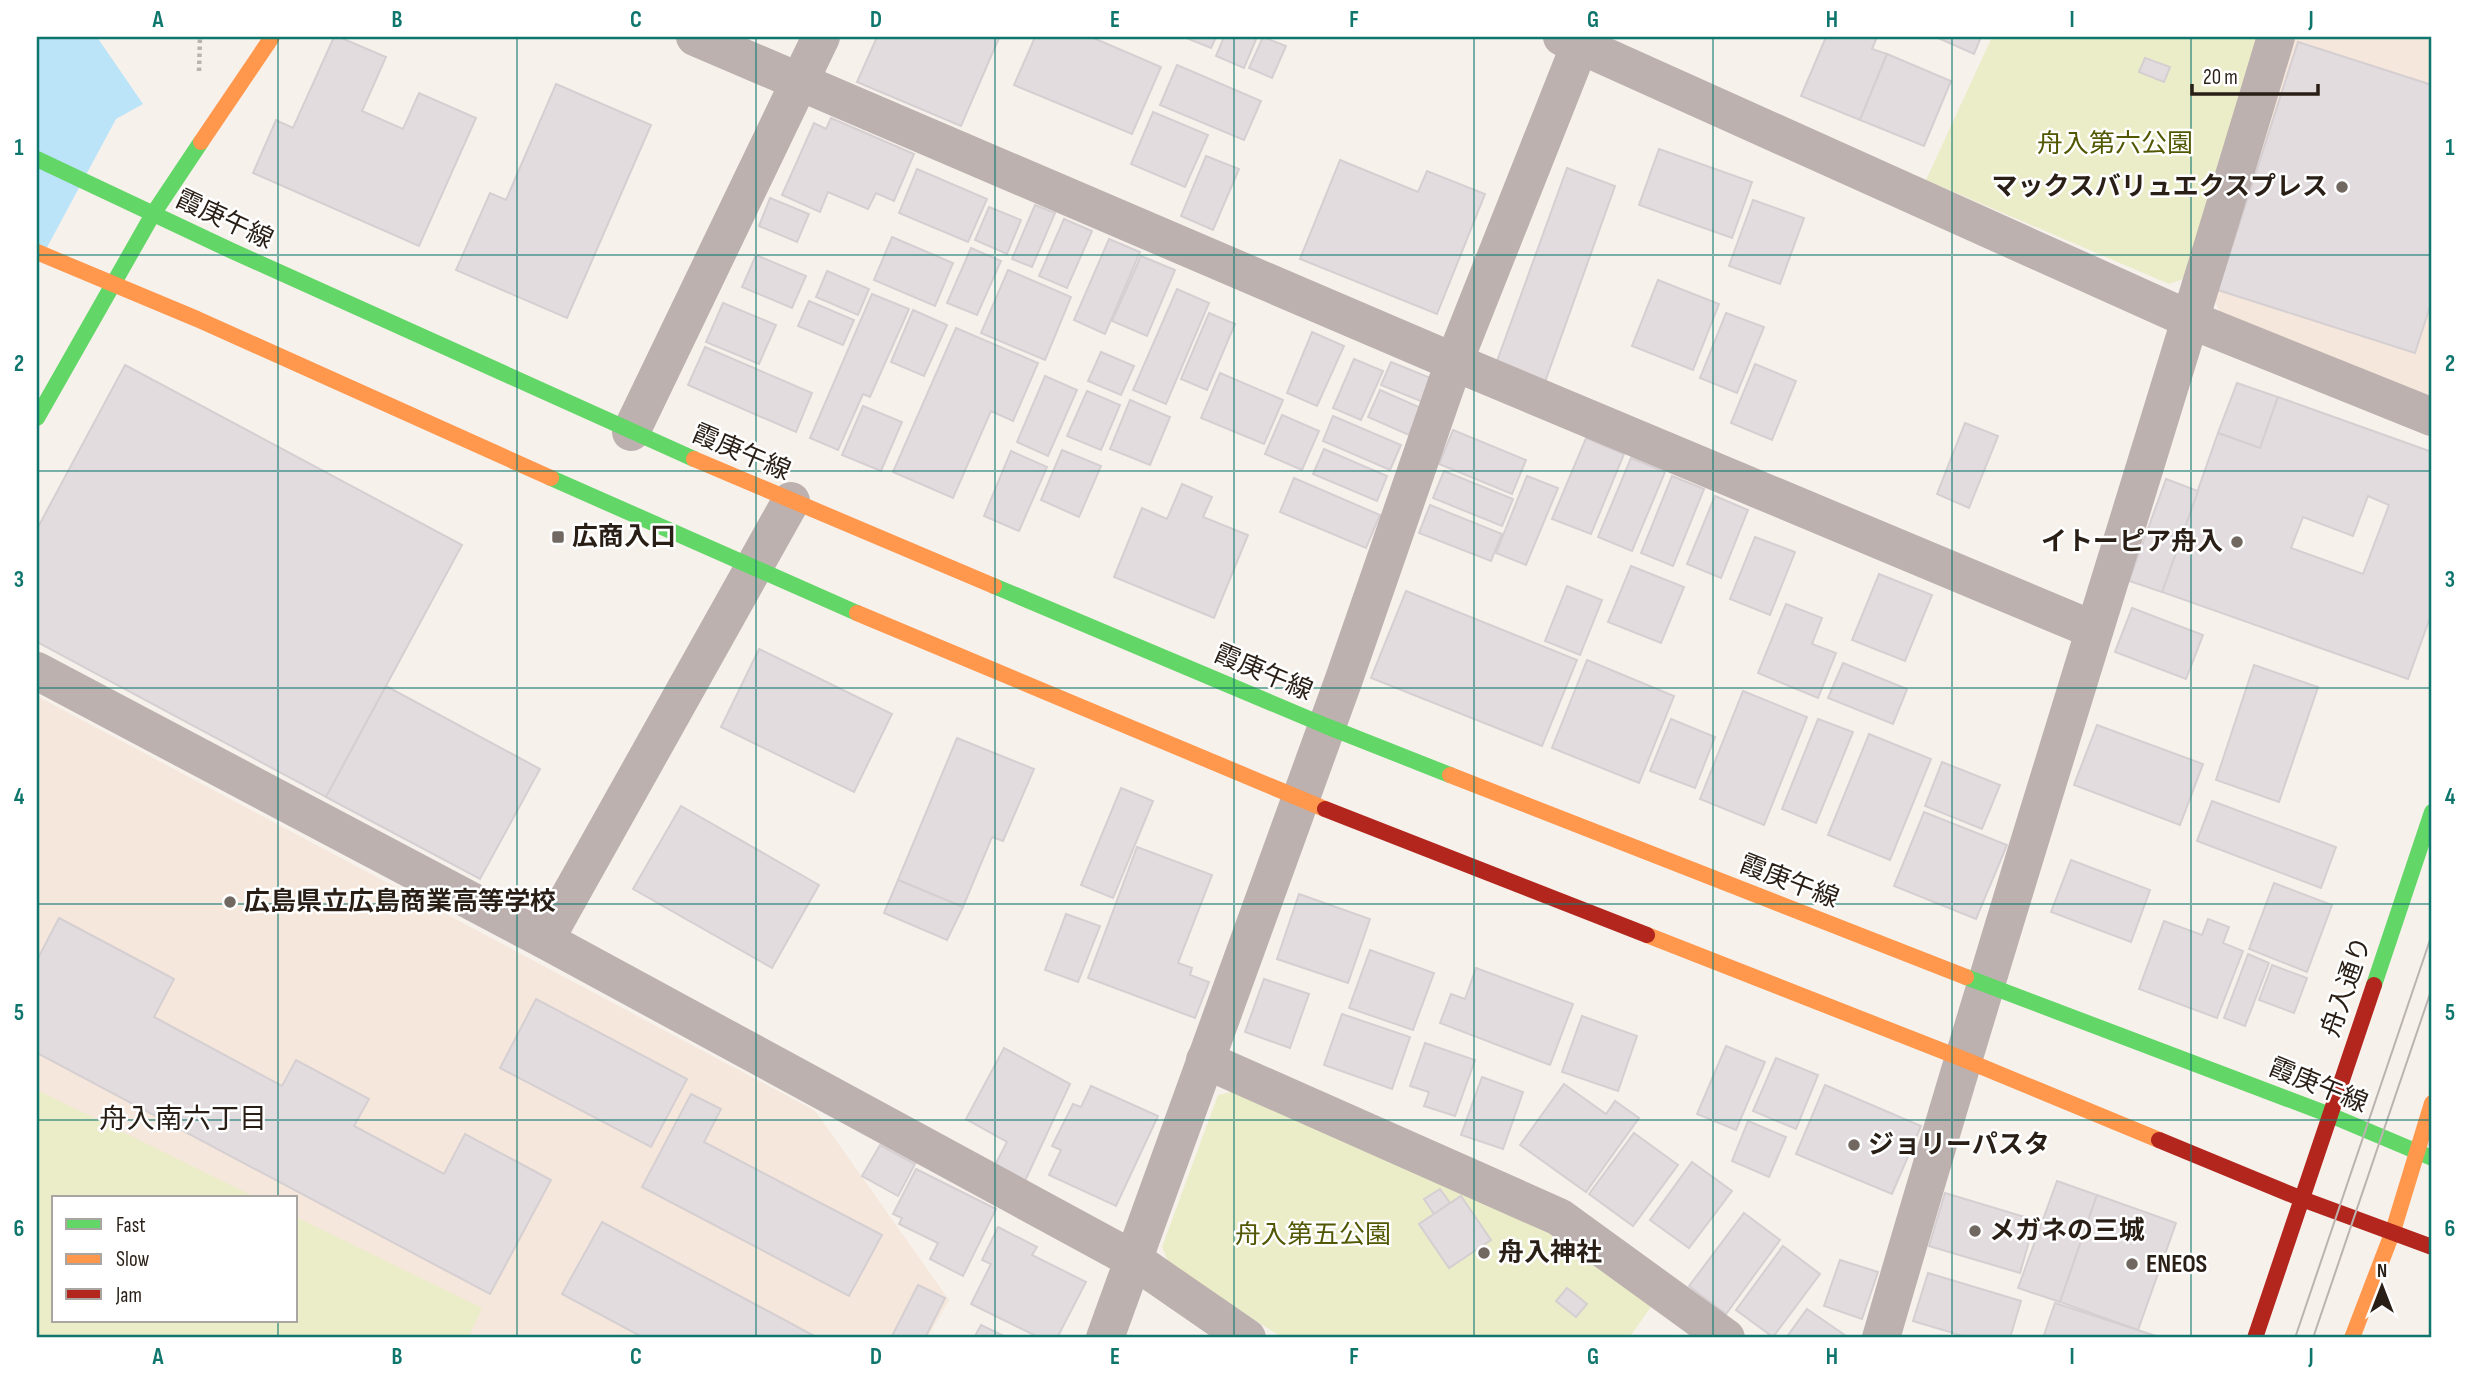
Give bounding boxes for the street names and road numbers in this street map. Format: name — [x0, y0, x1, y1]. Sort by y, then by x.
street label: 霞庚午線 — [170, 184, 278, 256]
street label: 霞庚午線 — [687, 418, 795, 488]
street label: 霞庚午線 — [1209, 638, 1317, 708]
street label: 霞庚午線 — [1735, 849, 1843, 915]
street label: 舟入通り — [2315, 933, 2379, 1041]
street label: 霞庚午線 — [2264, 1052, 2372, 1120]

